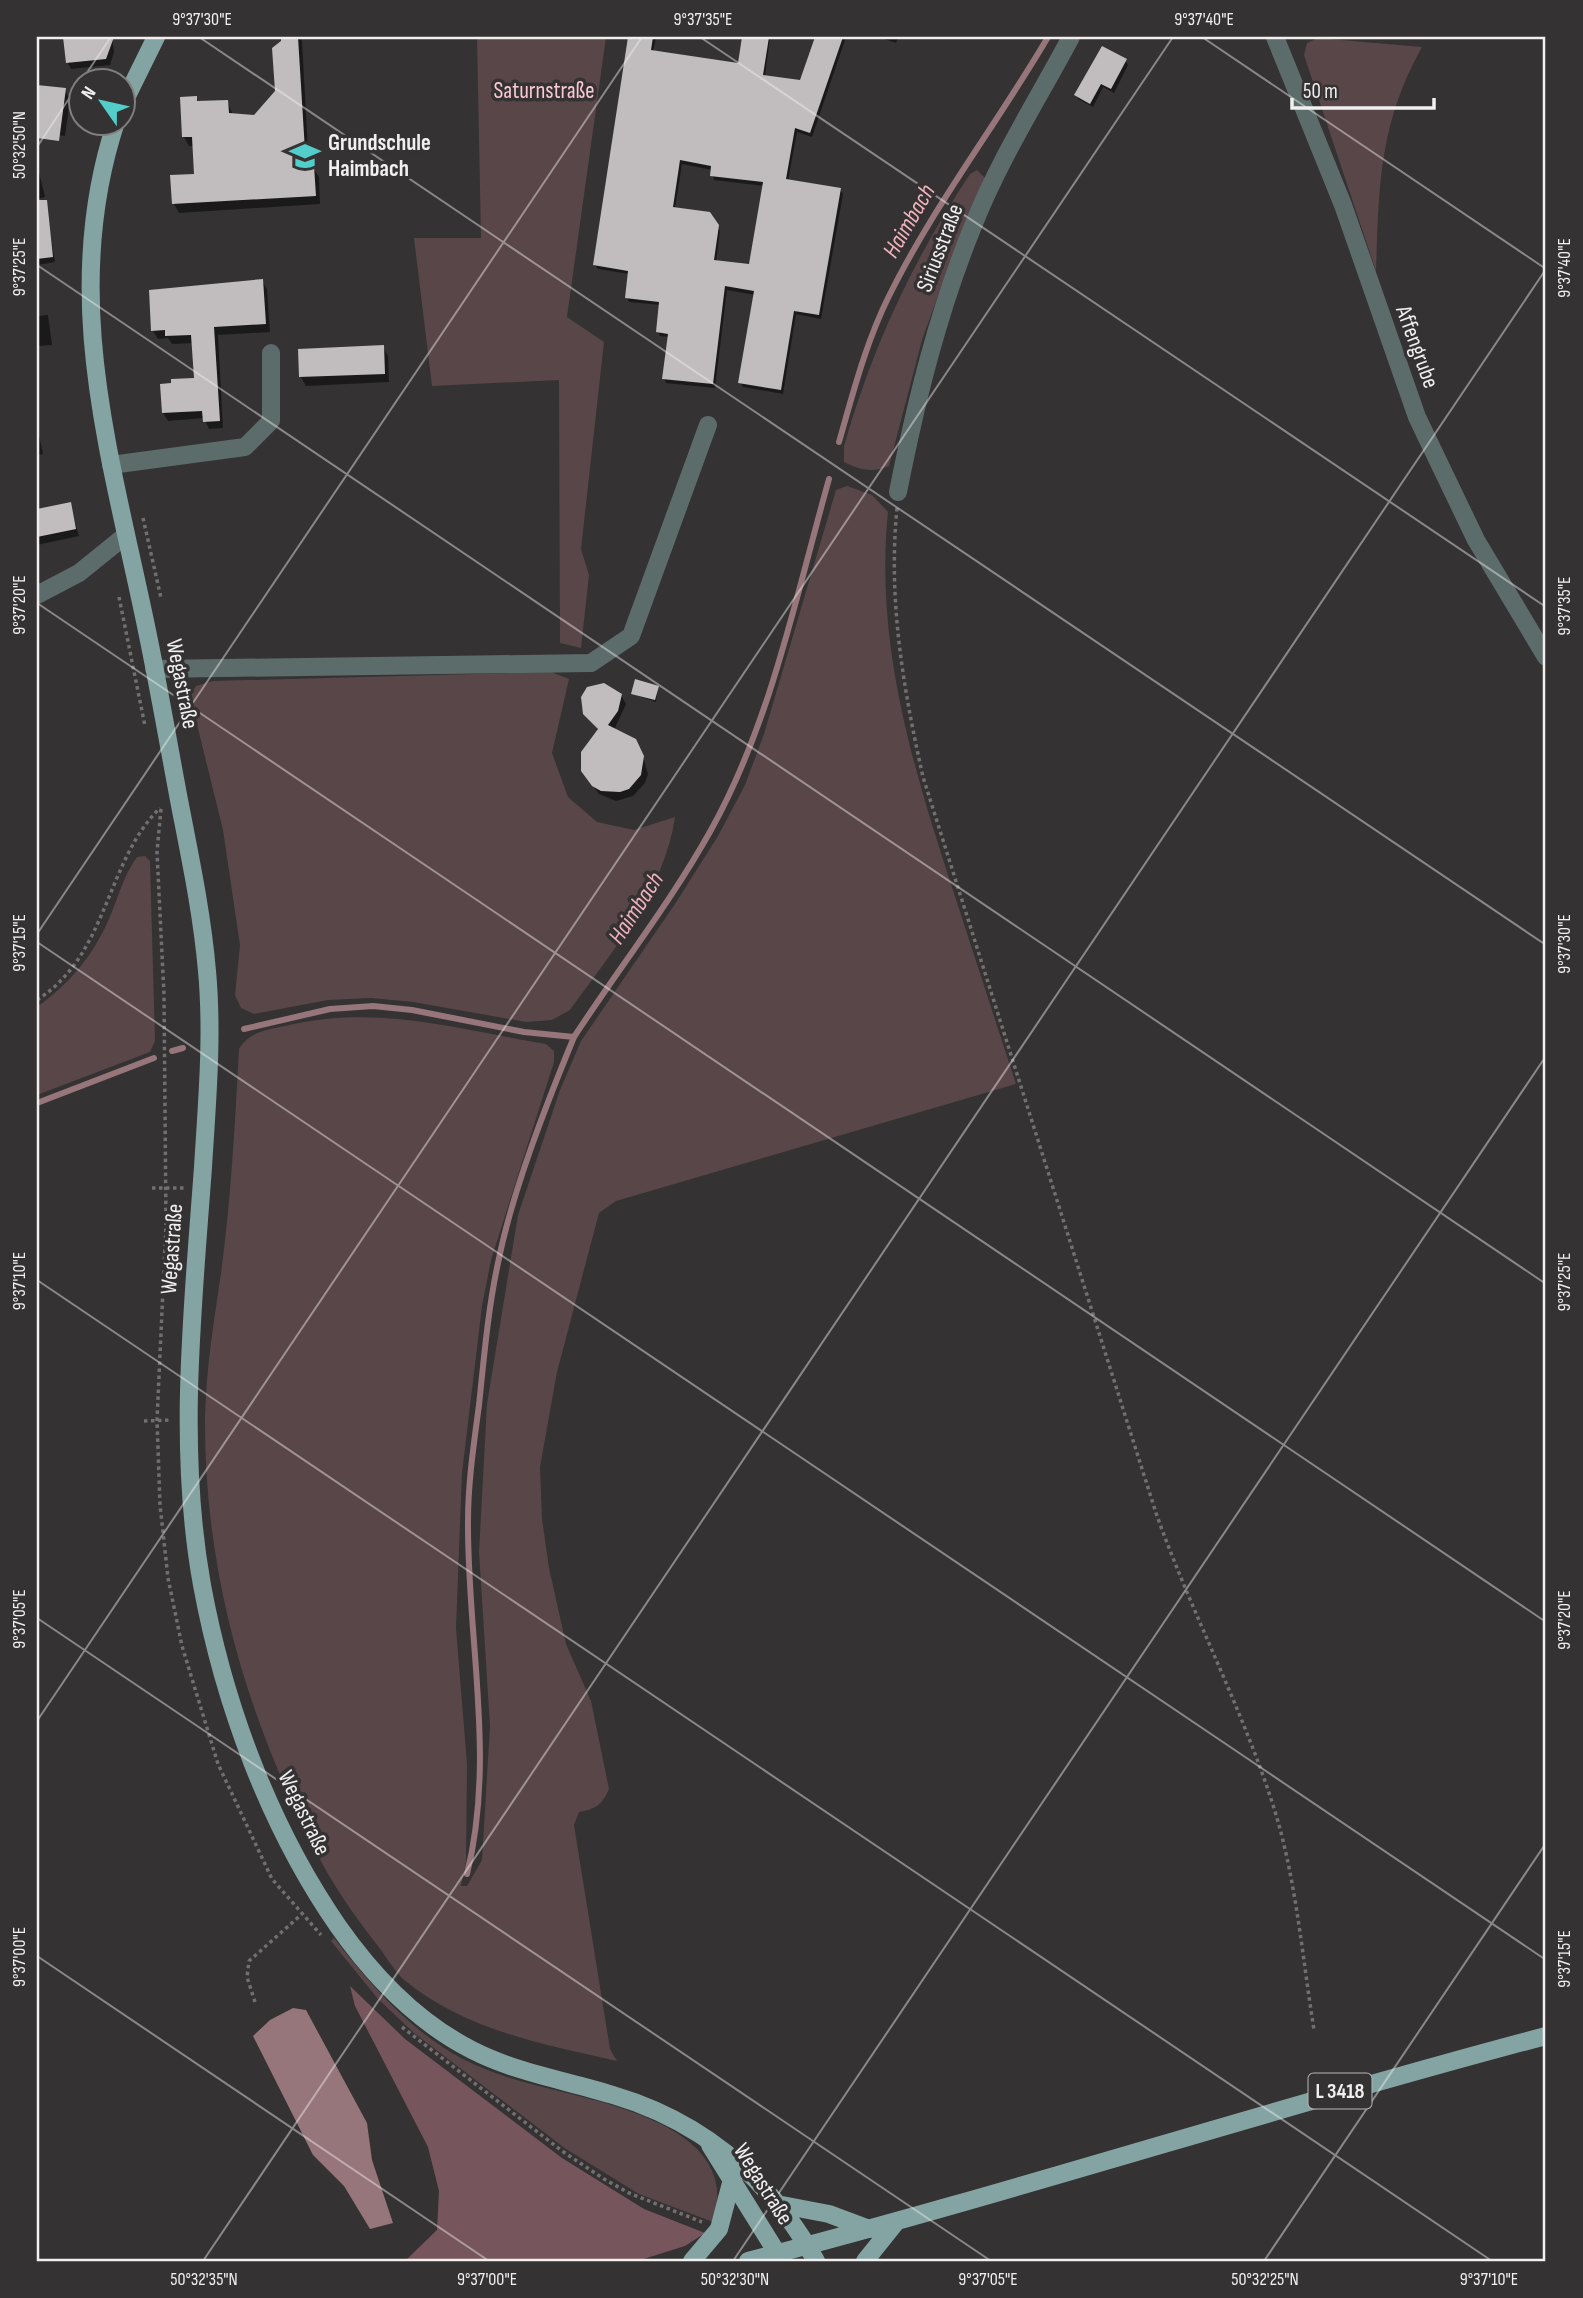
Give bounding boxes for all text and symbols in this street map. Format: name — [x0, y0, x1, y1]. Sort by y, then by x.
text: 9°37'30"E — [172, 9, 232, 30]
text: 9°37'35"E — [674, 9, 732, 30]
text: 9°37'40"E — [1174, 9, 1234, 30]
north arrow — [66, 66, 136, 136]
scale bar — [1292, 66, 1434, 110]
park label: Saturnstraße — [493, 77, 595, 105]
text: 50 m — [1303, 79, 1338, 104]
text: N — [77, 83, 102, 104]
text: 50°32'50"N — [9, 111, 30, 179]
place label: Grundschule Haimbach — [328, 129, 431, 183]
school or university icon: Grundschule Haimbach — [288, 139, 322, 173]
water label: Haimbach — [876, 179, 942, 263]
street label: Siriusstraße — [910, 200, 970, 296]
text: 9°37'25"E — [9, 238, 30, 296]
text: 9°37'40"E — [1554, 238, 1575, 298]
street label: Affengrube — [1389, 301, 1445, 392]
text: 9°37'20"E — [9, 575, 30, 635]
text: 9°37'35"E — [1554, 577, 1575, 635]
street label: Wegastraße — [160, 637, 204, 731]
water label: Haimbach — [602, 867, 670, 949]
text: 9°37'15"E — [9, 914, 30, 972]
text: 9°37'30"E — [1554, 914, 1575, 974]
street label: Wegastraße — [155, 1203, 189, 1295]
text: 9°37'10"E — [9, 1252, 30, 1310]
text: 9°37'25"E — [1554, 1253, 1575, 1311]
text: 9°37'05"E — [9, 1589, 30, 1649]
text: 9°37'20"E — [1554, 1590, 1575, 1650]
street label: Wegastraße — [272, 1766, 336, 1860]
text: 9°37'00"E — [9, 1927, 30, 1987]
text: 9°37'15"E — [1554, 1930, 1575, 1988]
road number: L 3418 — [1308, 2074, 1372, 2108]
street label: Wegastraße — [727, 2138, 799, 2230]
text: 50°32'35"N — [170, 2269, 238, 2290]
text: 9°37'00"E — [457, 2269, 517, 2290]
text: 50°32'30"N — [701, 2269, 769, 2290]
text: 9°37'05"E — [958, 2269, 1018, 2290]
text: 50°32'25"N — [1231, 2269, 1299, 2290]
text: 9°37'10"E — [1460, 2269, 1518, 2290]

